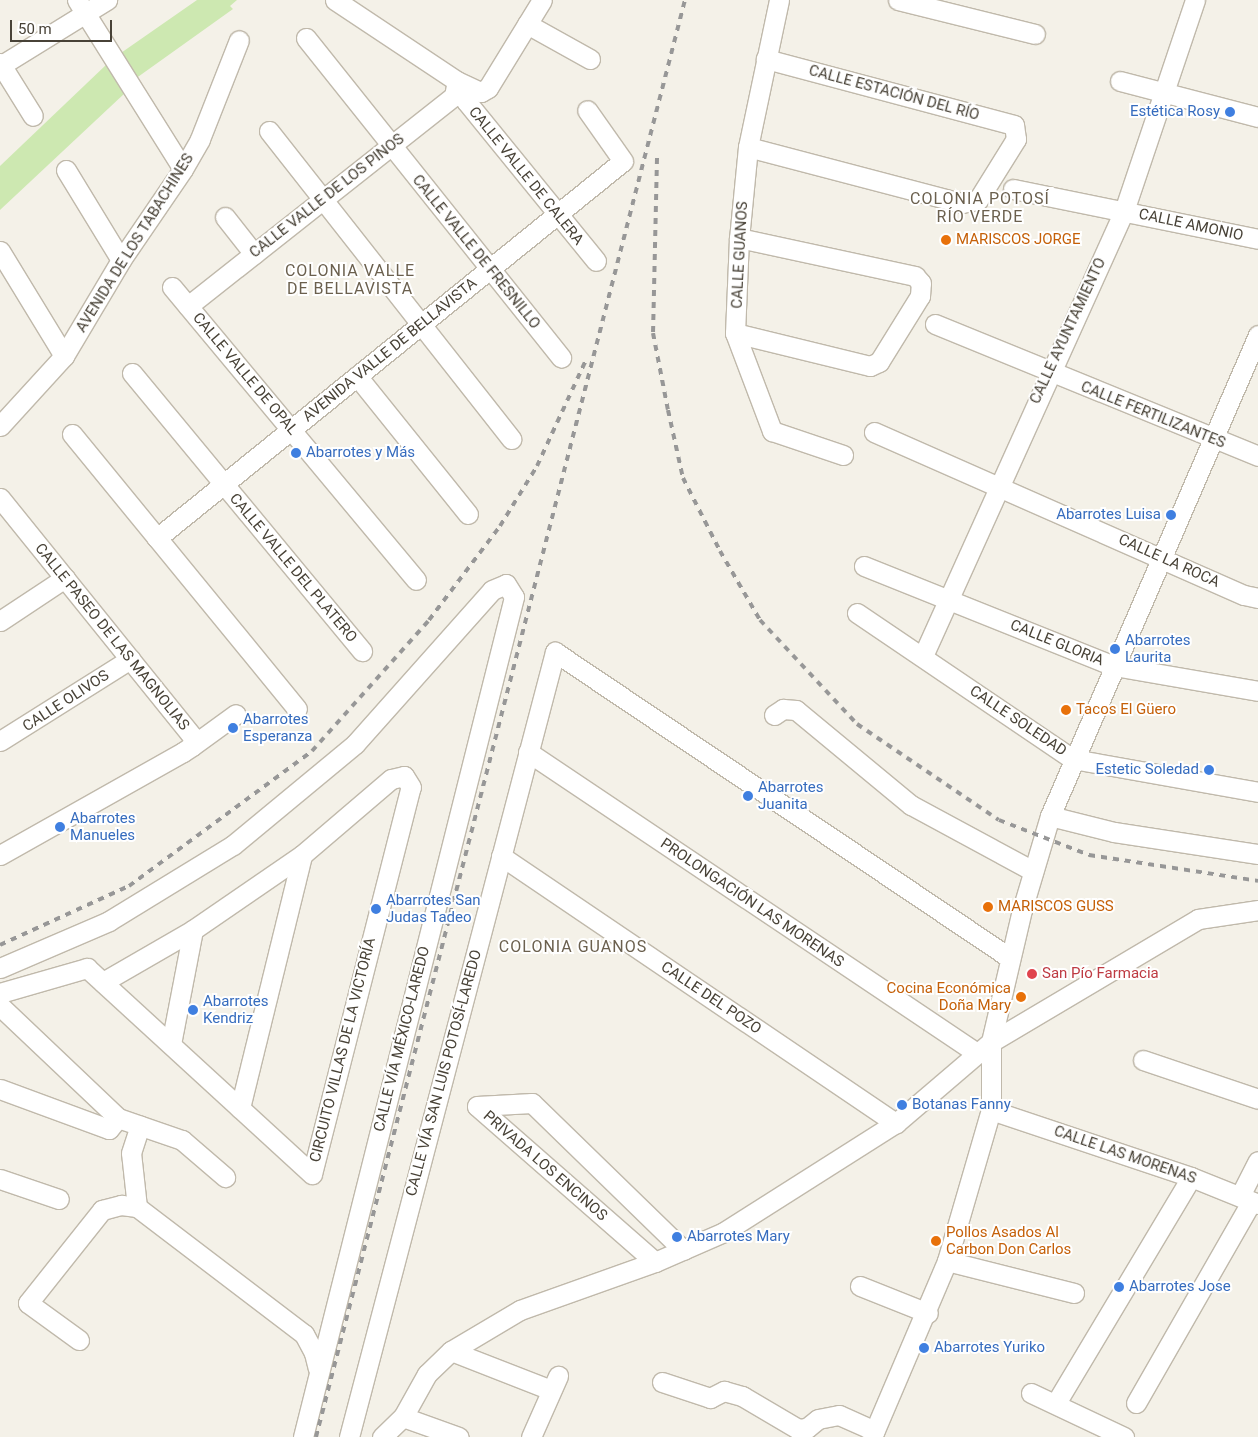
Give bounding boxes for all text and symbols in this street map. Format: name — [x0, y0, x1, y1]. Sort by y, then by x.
scale bar — [12, 10, 115, 42]
text: 50 m — [18, 20, 52, 38]
street label: CALLE ESTACIÓN DEL RÍO — [807, 62, 981, 124]
street label: CALLE VALLE DE CALERA — [465, 103, 587, 249]
place label: Estética Rosy — [1130, 103, 1220, 121]
marker: Estética Rosy — [1224, 106, 1236, 118]
street label: CALLE VALLE DE LOS PINOS — [246, 130, 408, 262]
street label: AVENIDA DE LOS TABACHINES — [72, 150, 198, 336]
street label: CALLE VALLE DE FRESNILLO — [408, 171, 544, 333]
district label: COLONIA POTOSÍ RÍO VERDE — [908, 189, 1052, 227]
street label: CALLE GUANOS — [728, 201, 752, 309]
street label: CALLE AMONIO — [1137, 205, 1245, 245]
place label: MARISCOS JORGE — [956, 231, 1081, 249]
marker: MARISCOS JORGE — [940, 234, 952, 246]
street label: CALLE AYUNTAMIENTO — [1026, 255, 1110, 407]
district label: COLONIA VALLE DE BELLAVISTA — [283, 261, 417, 299]
street label: AVENIDA VALLE DE BELLAVISTA — [299, 274, 481, 426]
street label: CALLE VALLE DE OPAL — [189, 309, 301, 439]
street label: CALLE FERTILIZANTES — [1078, 378, 1228, 452]
place label: Abarrotes y Más — [306, 444, 415, 462]
marker: Abarrotes y Más — [290, 447, 302, 459]
street label: CALLE VALLE DEL PLATERO — [225, 490, 361, 646]
place label: Abarrotes Luisa — [1056, 506, 1161, 524]
marker: Abarrotes Luisa — [1165, 509, 1177, 521]
street label: CALLE LA ROCA — [1116, 531, 1222, 591]
street label: CALLE PASEO DE LAS MAGNOLIAS — [31, 540, 193, 734]
street label: CALLE GLORIA — [1008, 616, 1106, 670]
place label: Abarrotes Laurita — [1125, 631, 1191, 666]
marker: Abarrotes Laurita — [1109, 643, 1121, 655]
street label: CALLE OLIVOS — [20, 666, 112, 736]
street label: CALLE SOLEDAD — [966, 682, 1070, 760]
place label: Tacos El Güero — [1076, 701, 1176, 719]
marker: Tacos El Güero — [1060, 704, 1072, 716]
place label: Abarrotes Esperanza — [243, 710, 312, 745]
marker: Abarrotes Esperanza — [227, 722, 239, 734]
place label: Estetic Soledad — [1096, 761, 1199, 779]
marker: Estetic Soledad — [1203, 764, 1215, 776]
place label: Abarrotes Juanita — [758, 778, 824, 813]
marker: Abarrotes Juanita — [742, 790, 754, 802]
place label: Abarrotes Manueles — [70, 809, 136, 844]
marker: Abarrotes Manueles — [54, 821, 66, 833]
street label: PROLONGACIÓN LAS MORENAS — [657, 835, 847, 971]
place label: Abarrotes San Judas Tadeo — [386, 891, 481, 926]
place label: MARISCOS GUSS — [998, 898, 1114, 916]
marker: MARISCOS GUSS — [982, 901, 994, 913]
marker: Abarrotes San Judas Tadeo — [370, 903, 382, 915]
street label: CIRCUITO VILLAS DE LA VICTORÍA — [306, 936, 380, 1164]
district label: COLONIA GUANOS — [497, 937, 649, 957]
street label: CALLE VÍA MÉXICO-LAREDO — [370, 944, 434, 1134]
street label: CALLE VÍA SAN LUIS POTOSÍ-LAREDO — [402, 948, 486, 1198]
street label: CALLE DEL POZO — [658, 958, 764, 1038]
place label: San Pío Farmacia — [1042, 965, 1159, 983]
marker: San Pío Farmacia — [1026, 968, 1038, 980]
place label: Cocina Económica Doña Mary — [887, 979, 1011, 1014]
marker: Cocina Económica Doña Mary — [1015, 991, 1027, 1003]
place label: Abarrotes Kendriz — [203, 992, 269, 1027]
marker: Abarrotes Kendriz — [187, 1004, 199, 1016]
place label: Botanas Fanny — [912, 1096, 1011, 1114]
marker: Botanas Fanny — [896, 1099, 908, 1111]
street label: PRIVADA LOS ENCINOS — [479, 1107, 611, 1225]
street label: CALLE LAS MORENAS — [1051, 1122, 1199, 1188]
place label: Pollos Asados Al Carbon Don Carlos — [946, 1223, 1071, 1258]
place label: Abarrotes Mary — [687, 1228, 790, 1246]
marker: Abarrotes Mary — [671, 1231, 683, 1243]
marker: Pollos Asados Al Carbon Don Carlos — [930, 1235, 942, 1247]
place label: Abarrotes Jose — [1129, 1278, 1231, 1296]
marker: Abarrotes Jose — [1113, 1281, 1125, 1293]
place label: Abarrotes Yuriko — [934, 1339, 1045, 1357]
marker: Abarrotes Yuriko — [918, 1342, 930, 1354]

